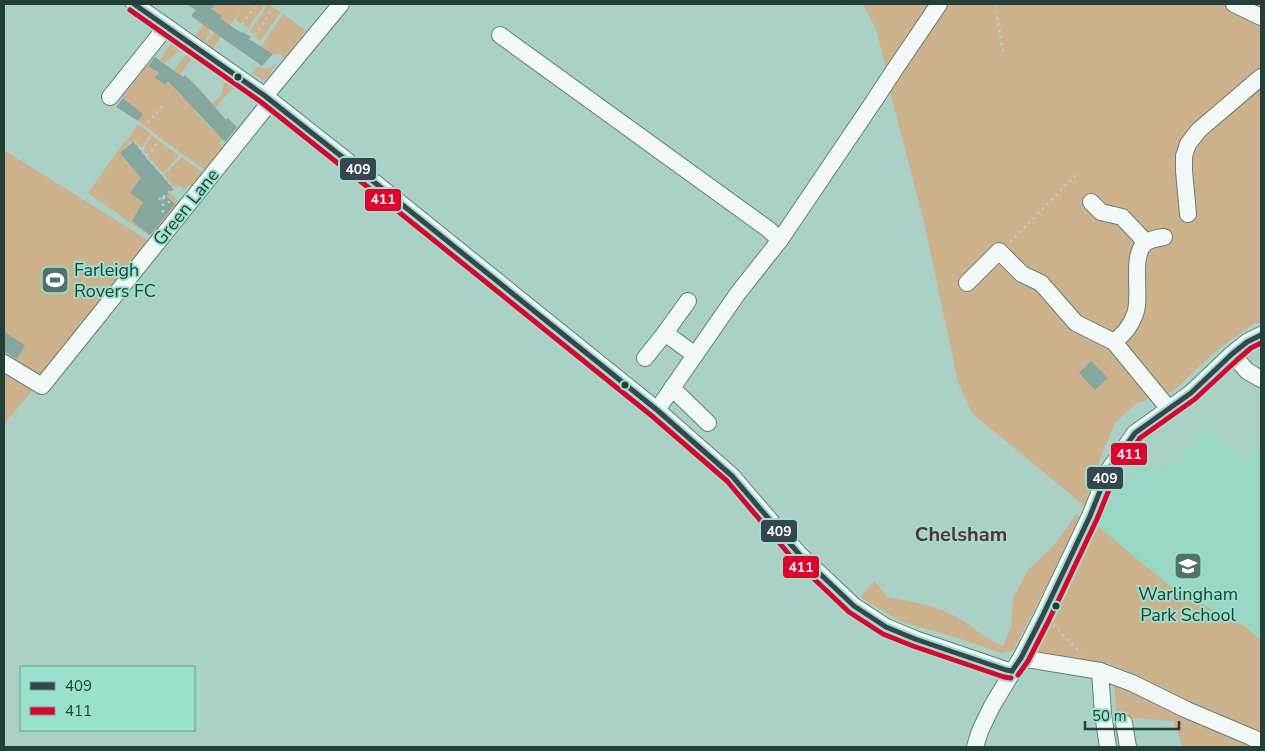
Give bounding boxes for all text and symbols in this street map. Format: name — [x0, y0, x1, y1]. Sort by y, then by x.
unlabelled marker — [233, 72, 243, 82]
line badge: 409 — [339, 157, 377, 181]
text: 409 — [345, 160, 371, 179]
street label: Green Lane — [148, 163, 224, 251]
line badge: 411 — [364, 188, 402, 212]
text: 411 — [370, 190, 396, 209]
place label: Farleigh Rovers FC — [74, 258, 156, 303]
sports icon: Farleigh Rovers FC — [40, 265, 70, 295]
unlabelled marker — [620, 380, 630, 390]
line badge: 411 — [1110, 442, 1148, 466]
text: 411 — [1116, 445, 1142, 464]
line badge: 409 — [1086, 466, 1124, 490]
text: 409 — [1092, 469, 1118, 488]
line badge: 409 — [760, 519, 798, 543]
district label: Chelsham — [915, 521, 1007, 548]
text: 409 — [766, 522, 792, 541]
school or university icon: Warlingham Park School — [1173, 551, 1203, 581]
line badge: 411 — [782, 555, 820, 579]
text: 411 — [788, 558, 814, 577]
place label: Warlingham Park School — [1138, 582, 1238, 627]
unlabelled marker — [1051, 601, 1061, 611]
legend — [20, 666, 195, 731]
text: 409 — [65, 676, 92, 696]
scale bar — [1085, 698, 1179, 730]
text: 411 — [65, 701, 92, 721]
text: 50 m — [1092, 706, 1127, 726]

